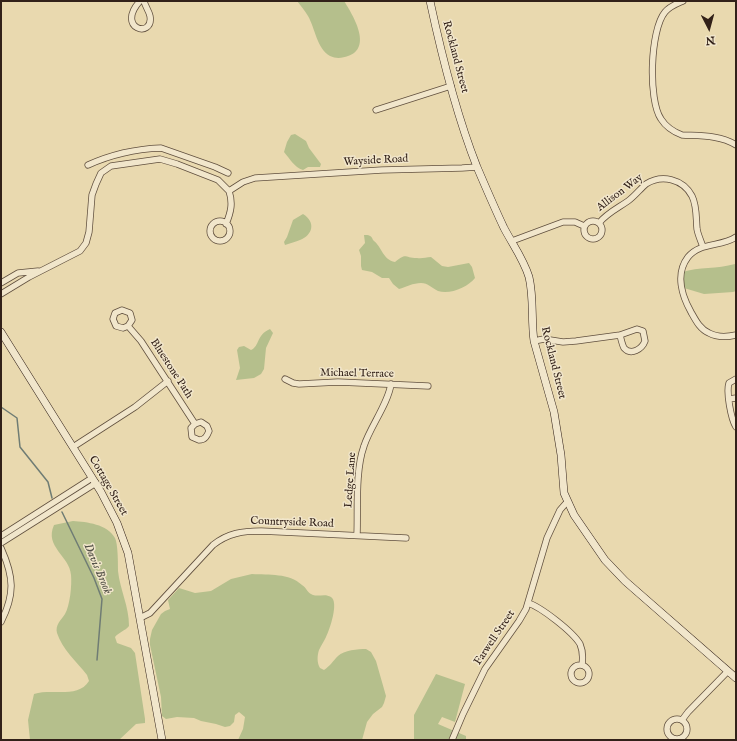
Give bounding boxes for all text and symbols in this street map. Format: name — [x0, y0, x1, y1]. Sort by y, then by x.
north arrow — [689, 8, 729, 48]
street label: Rockland Street — [439, 20, 471, 94]
text: N — [705, 32, 716, 47]
street label: Wayside Road — [343, 153, 409, 169]
street label: Allison Way — [594, 171, 646, 215]
street label: Rockland Street — [538, 325, 568, 401]
street label: Bluestone Path — [147, 337, 195, 401]
street label: Michael Terrace — [320, 367, 394, 381]
street label: Ledge Lane — [342, 452, 360, 508]
street label: Cottage Street — [86, 454, 130, 518]
street label: Countryside Road — [250, 515, 334, 531]
water label: Davis Brook — [80, 541, 114, 597]
street label: Farwell Street — [472, 608, 518, 668]

